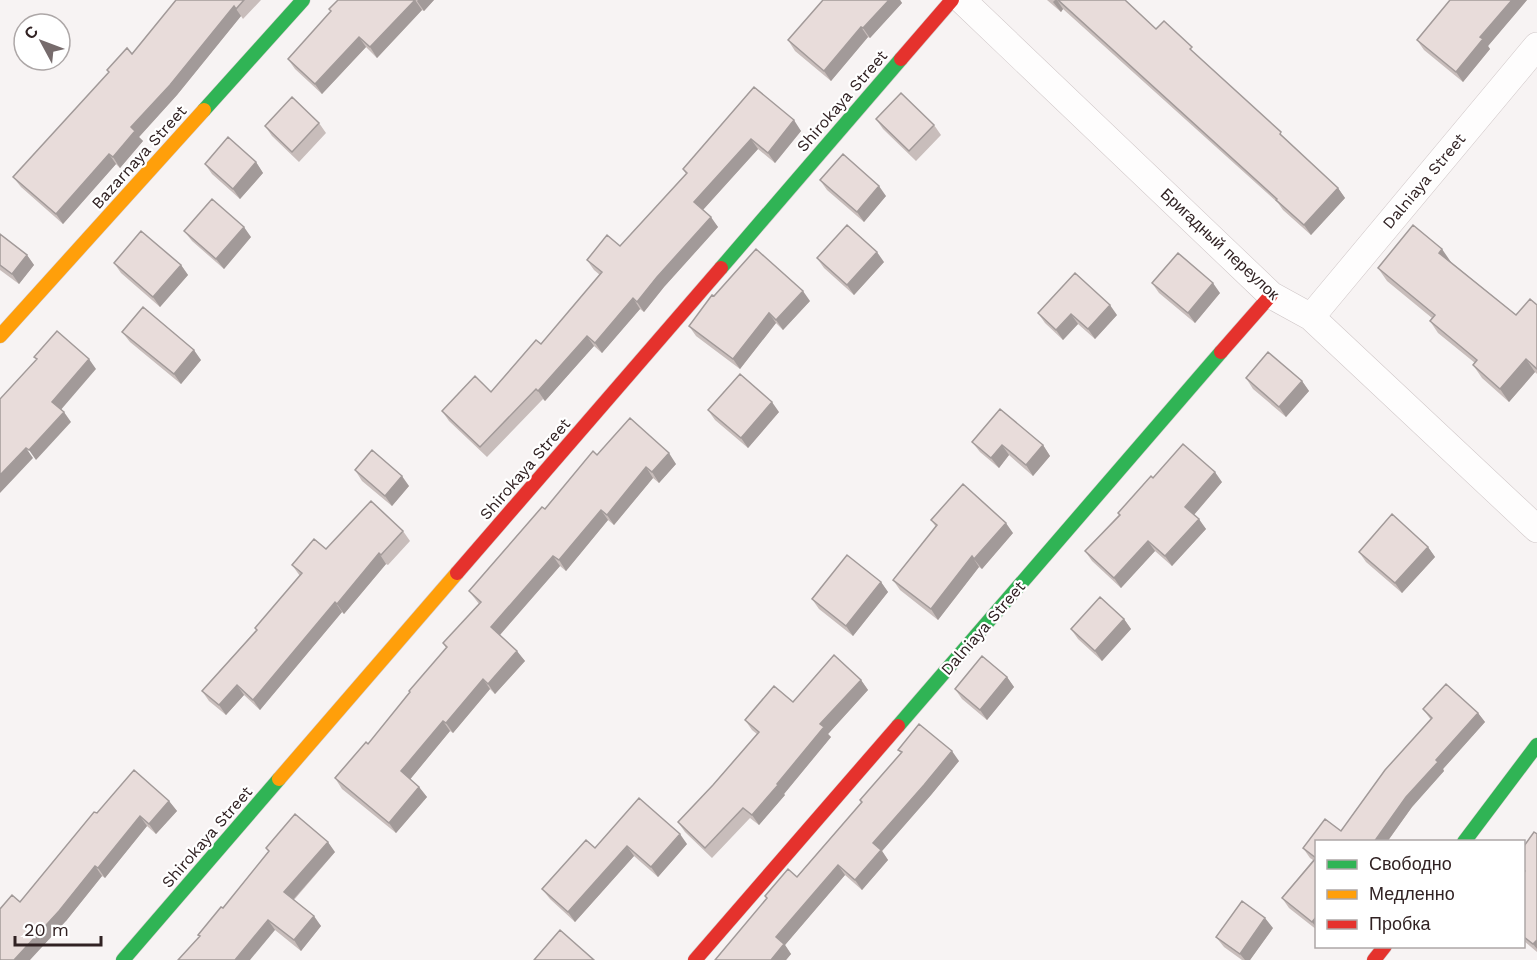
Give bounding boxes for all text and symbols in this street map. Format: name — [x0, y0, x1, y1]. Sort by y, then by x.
north arrow — [12, 12, 72, 72]
text: С — [20, 22, 42, 43]
street label: Shirokaya Street — [793, 46, 891, 156]
street label: Bazarnaya Street — [88, 101, 191, 213]
street label: Dalniaya Street — [1379, 129, 1470, 233]
street label: Бригадный переулок — [1157, 184, 1284, 304]
street label: Shirokaya Street — [476, 414, 574, 524]
street label: Dalniaya Street — [937, 577, 1029, 679]
street label: Shirokaya Street — [158, 782, 256, 892]
legend — [1315, 840, 1525, 948]
text: Свободно — [1369, 853, 1452, 874]
text: Медленно — [1369, 883, 1455, 904]
scale bar — [15, 909, 100, 947]
text: Пробка — [1369, 913, 1432, 934]
text: 20 m — [24, 919, 69, 940]

